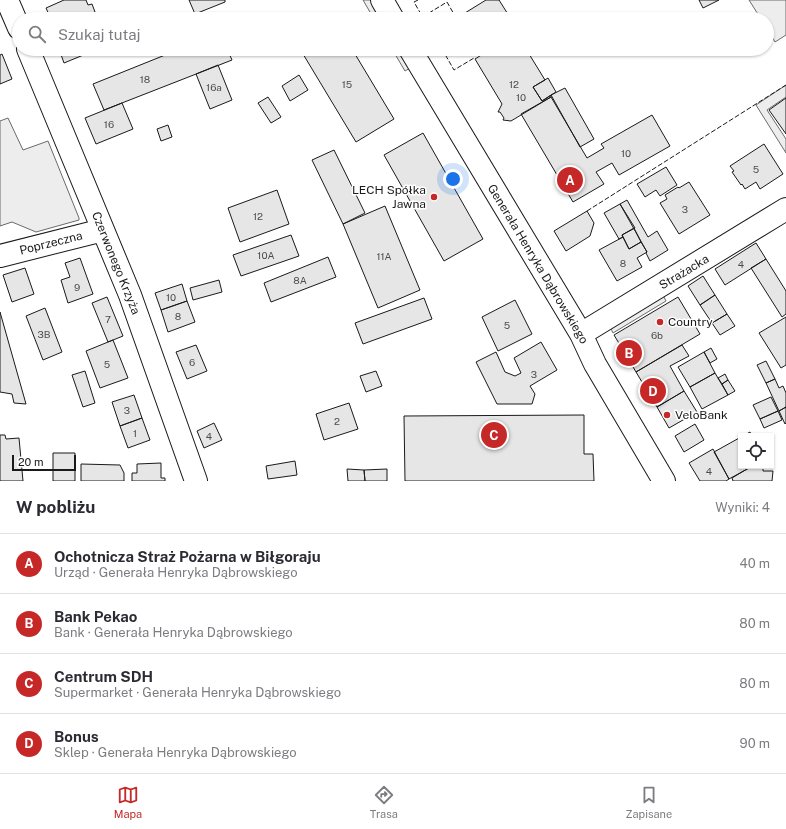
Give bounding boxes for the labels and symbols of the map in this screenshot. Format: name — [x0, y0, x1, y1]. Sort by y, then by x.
house number: 18 — [140, 73, 150, 85]
house number: 15 — [342, 78, 352, 90]
house number: 12 — [509, 78, 519, 90]
house number: 16a — [206, 81, 222, 93]
house number: 10 — [516, 91, 526, 103]
house number: 16 — [104, 118, 114, 130]
house number: 10 — [621, 147, 631, 159]
house number: 5 — [753, 163, 759, 175]
pin: A — [557, 165, 583, 195]
your location — [443, 169, 463, 189]
street label: Generała Henryka Dąbrowskiego — [485, 182, 591, 346]
place label: LECH Spółka Jawna — [352, 183, 426, 211]
marker: LECH Spółka Jawna — [429, 192, 439, 202]
house number: 3 — [682, 203, 688, 215]
street label: Czerwonego Krzyża — [89, 210, 143, 316]
house number: 12 — [253, 210, 263, 222]
street label: Poprzeczna — [18, 228, 84, 258]
house number: 10A — [257, 249, 275, 261]
house number: 11A — [376, 250, 392, 262]
street label: Strażacka — [657, 252, 711, 292]
house number: 8 — [620, 257, 626, 269]
house number: 4 — [738, 258, 744, 270]
house number: 8A — [293, 274, 307, 286]
house number: 9 — [74, 281, 80, 293]
house number: 10 — [166, 291, 176, 303]
house number: 8 — [175, 310, 181, 322]
house number: 7 — [105, 313, 111, 325]
place label: Country — [668, 315, 713, 329]
marker: Country — [655, 317, 665, 327]
house number: 5 — [504, 319, 510, 331]
house number: 3B — [37, 328, 51, 340]
house number: 6b — [651, 329, 663, 341]
pin: B — [616, 338, 642, 368]
house number: 6 — [189, 356, 195, 368]
house number: 5 — [104, 358, 110, 370]
house number: 3 — [531, 368, 537, 380]
pin: D — [640, 376, 666, 406]
house number: 3 — [124, 404, 130, 416]
place label: VeloBank — [675, 408, 728, 422]
marker: VeloBank — [662, 410, 672, 420]
house number: 2 — [334, 415, 340, 427]
pin: C — [481, 420, 507, 450]
house number: 1 — [133, 427, 137, 439]
house number: 4 — [206, 430, 212, 442]
scale bar — [12, 453, 76, 472]
house number: 4 — [706, 465, 712, 477]

